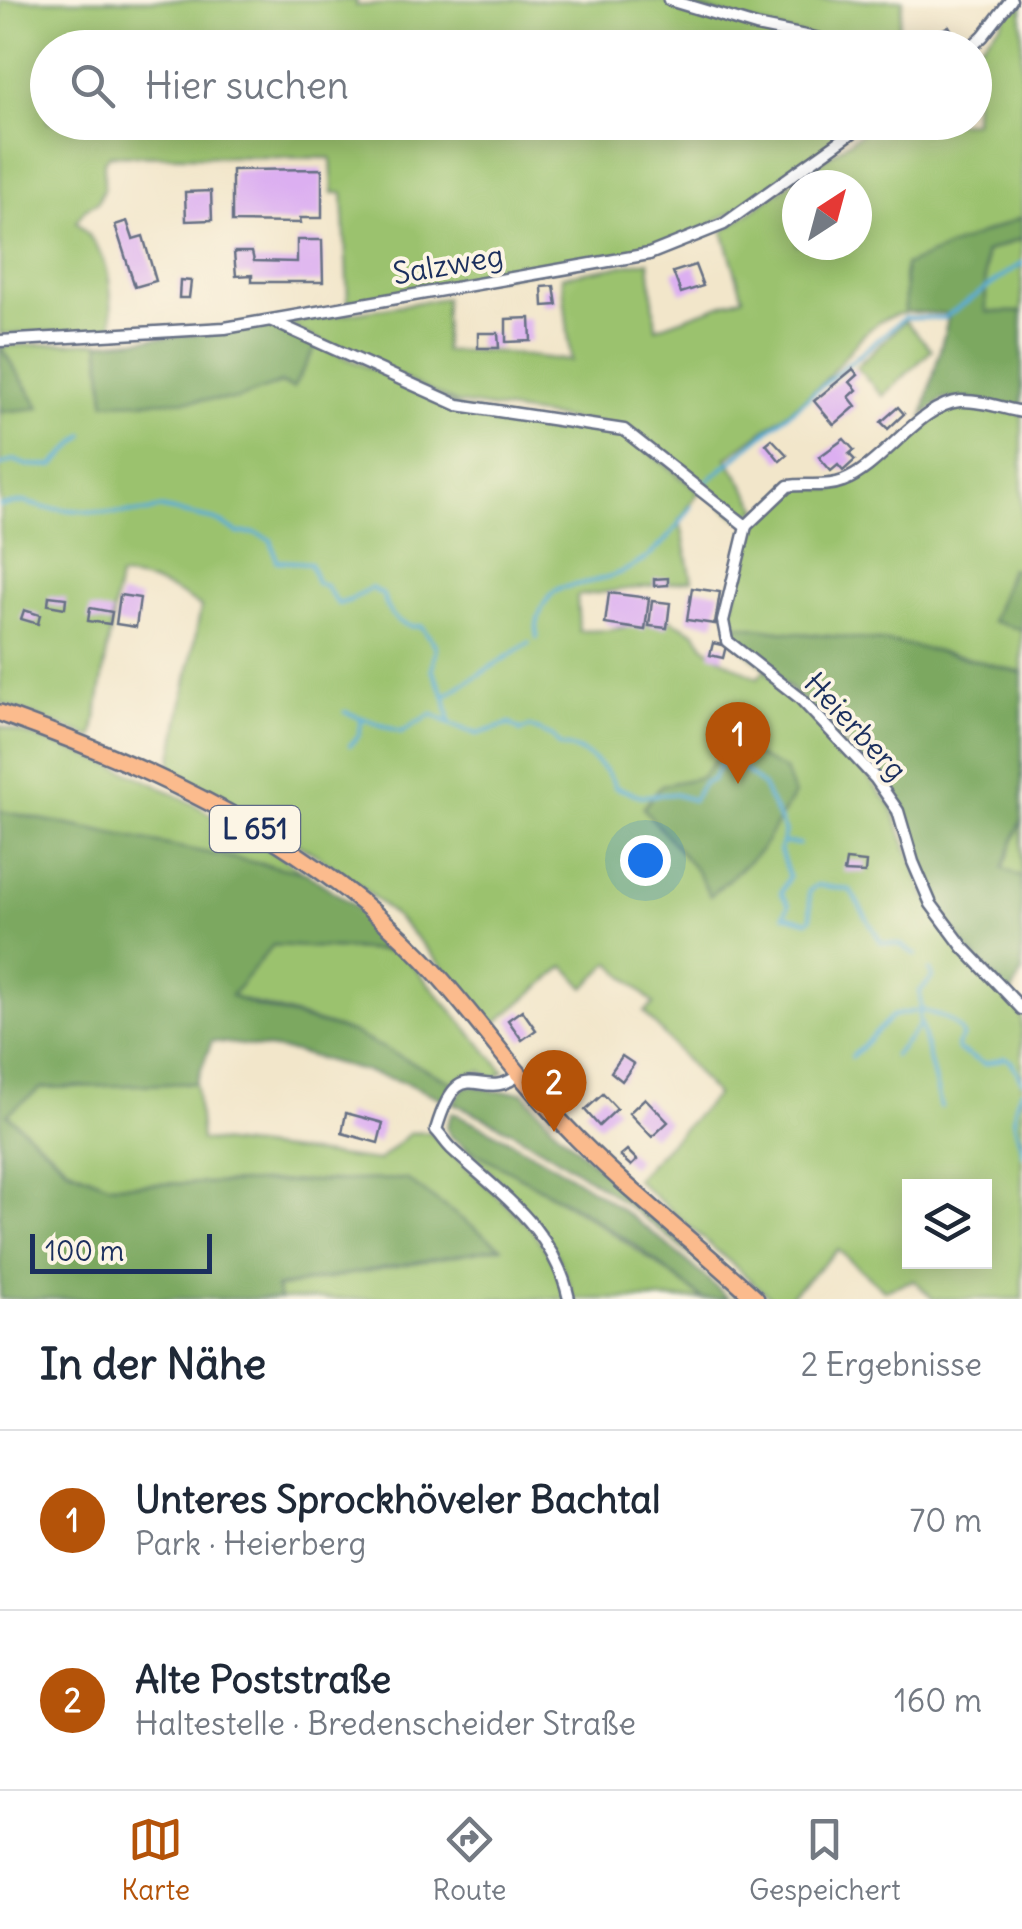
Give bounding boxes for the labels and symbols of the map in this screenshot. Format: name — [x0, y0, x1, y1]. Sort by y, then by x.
north arrow — [782, 170, 872, 260]
street label: Salzweg — [390, 236, 506, 292]
street label: Heierberg — [796, 664, 916, 788]
pin: 1 — [706, 702, 770, 784]
road number: L 651 — [210, 806, 300, 852]
your location — [620, 835, 671, 886]
pin: 2 — [522, 1050, 586, 1132]
scale bar — [30, 1229, 212, 1274]

